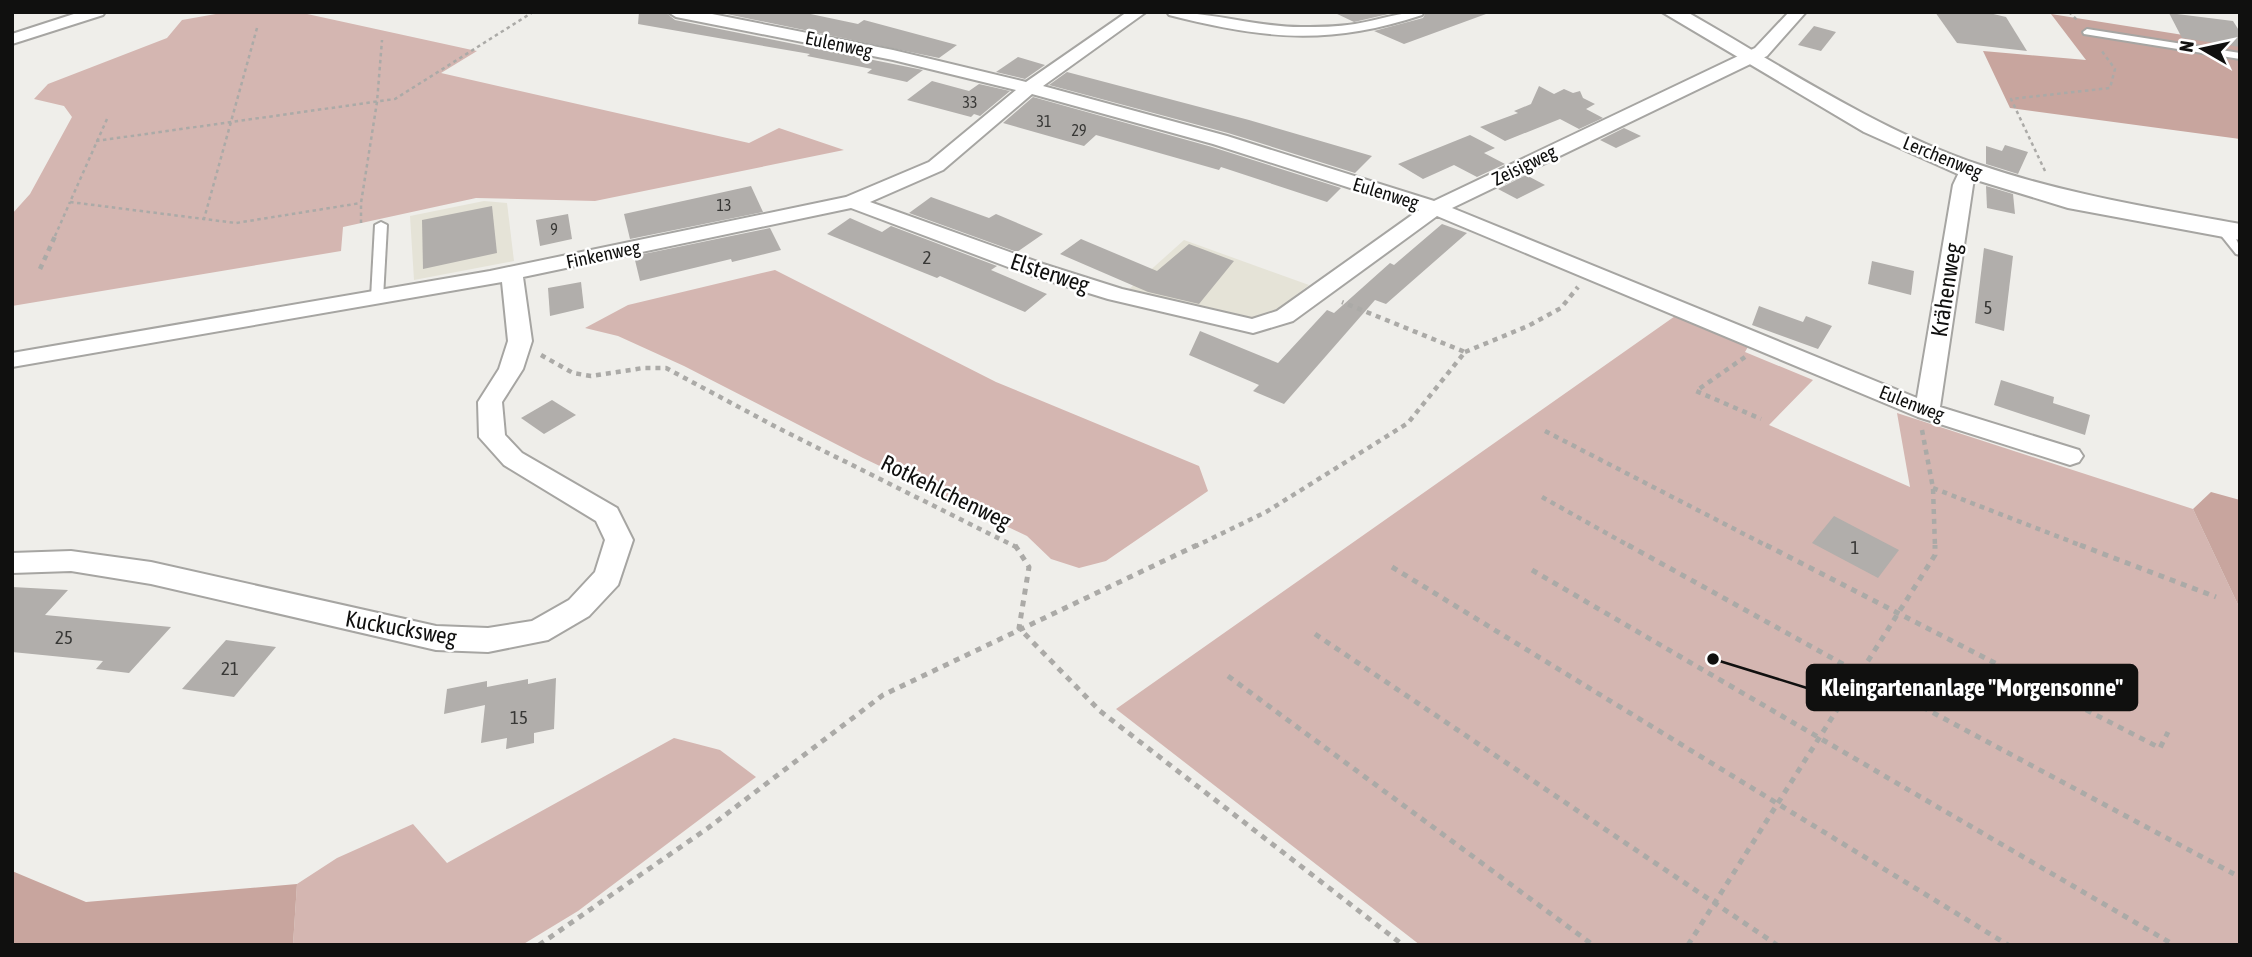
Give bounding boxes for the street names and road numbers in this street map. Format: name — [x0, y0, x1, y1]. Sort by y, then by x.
street label: Eulenweg — [804, 26, 875, 62]
street label: Lerchenweg — [1900, 131, 1987, 183]
street label: Zeisigweg — [1488, 140, 1560, 190]
street label: Eulenweg — [1350, 173, 1422, 214]
street label: Finkenweg — [564, 235, 643, 273]
street label: Krähenweg — [1926, 241, 1966, 339]
street label: Elsterweg — [1007, 248, 1093, 298]
street label: Eulenweg — [1876, 381, 1948, 426]
street label: Rotkehlchenweg — [877, 449, 1015, 535]
street label: Kuckucksweg — [343, 605, 459, 651]

